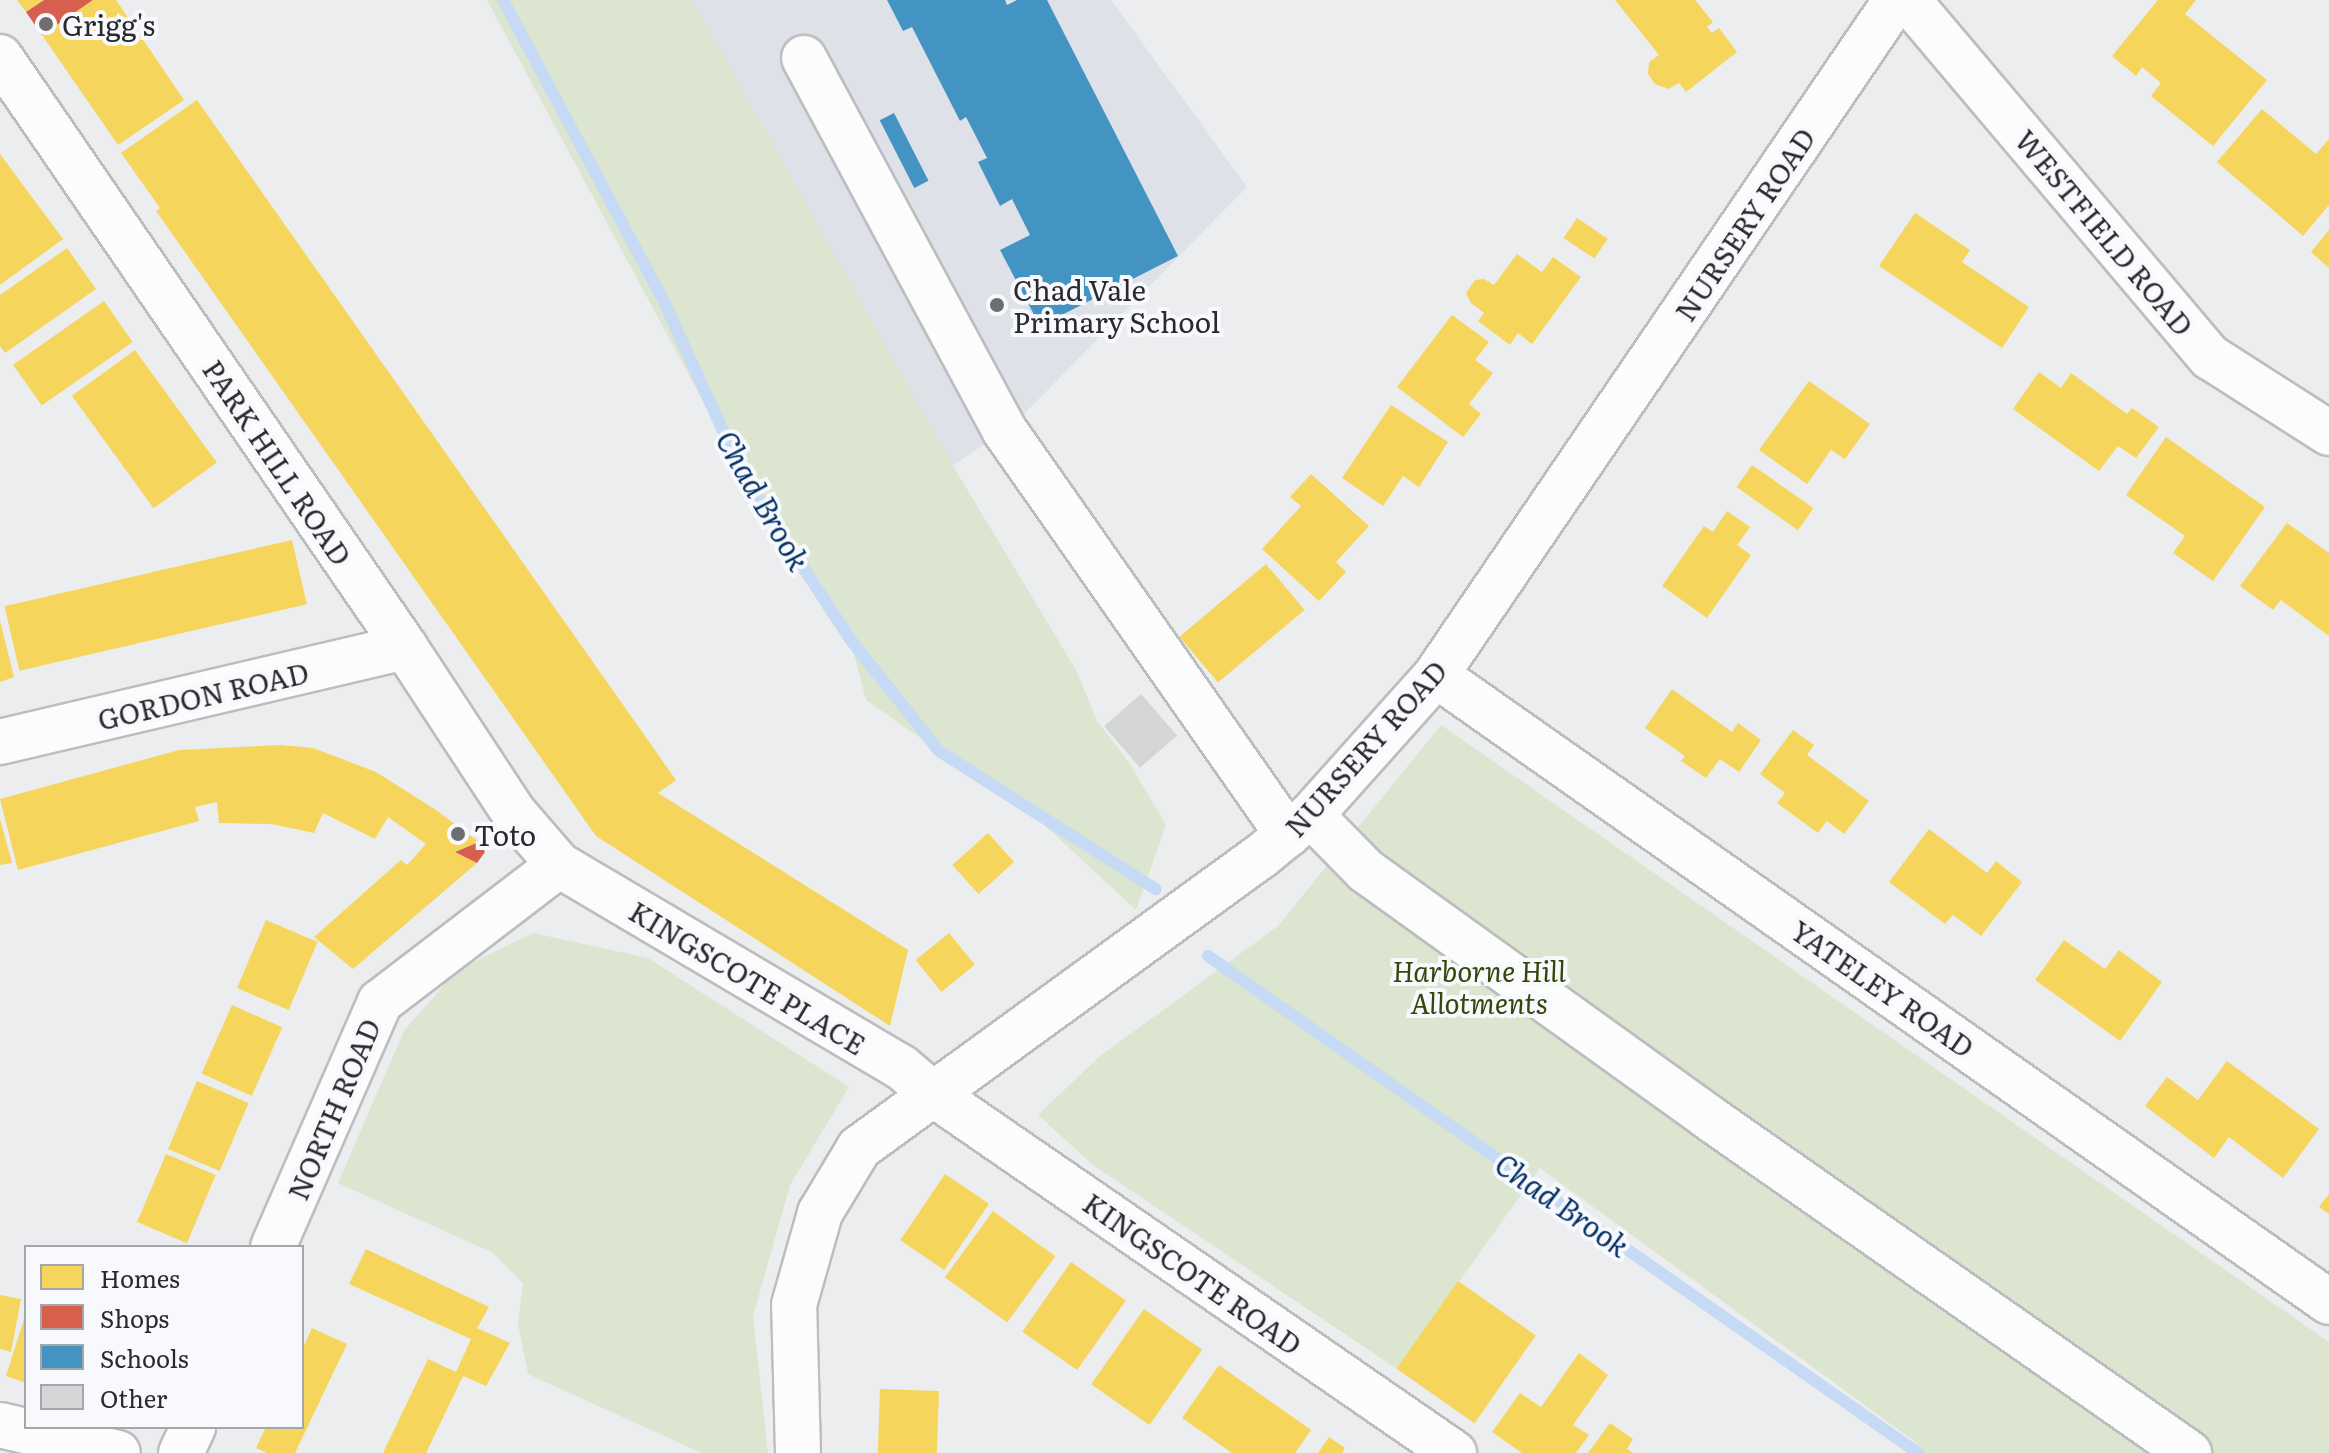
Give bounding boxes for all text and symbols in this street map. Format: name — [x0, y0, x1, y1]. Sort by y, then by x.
place label: Grigg's — [62, 7, 155, 41]
marker: Grigg's — [37, 15, 55, 33]
street label: NURSERY ROAD — [1667, 121, 1821, 327]
street label: WESTFIELD ROAD — [2009, 122, 2201, 342]
place label: Chad Vale Primary School — [1013, 272, 1220, 338]
marker: Chad Vale Primary School — [988, 296, 1006, 314]
street label: PARK HILL ROAD — [197, 353, 359, 571]
water label: Chad Brook — [710, 424, 818, 576]
street label: NURSERY ROAD — [1277, 653, 1453, 843]
street label: GORDON ROAD — [94, 654, 312, 736]
place label: Toto — [474, 817, 536, 851]
marker: Toto — [449, 825, 467, 843]
street label: KINGSCOTE PLACE — [624, 893, 872, 1061]
street label: YATELEY ROAD — [1785, 913, 1981, 1063]
park label: Harborne Hill Allotments — [1392, 953, 1566, 1019]
street label: NORTH ROAD — [280, 1013, 386, 1205]
water label: Chad Brook — [1489, 1145, 1637, 1263]
street label: KINGSCOTE ROAD — [1078, 1185, 1308, 1361]
legend — [24, 1245, 304, 1429]
text: Homes — [100, 1260, 180, 1295]
text: Shops — [100, 1300, 169, 1335]
text: Schools — [100, 1340, 189, 1375]
text: Other — [100, 1380, 167, 1415]

